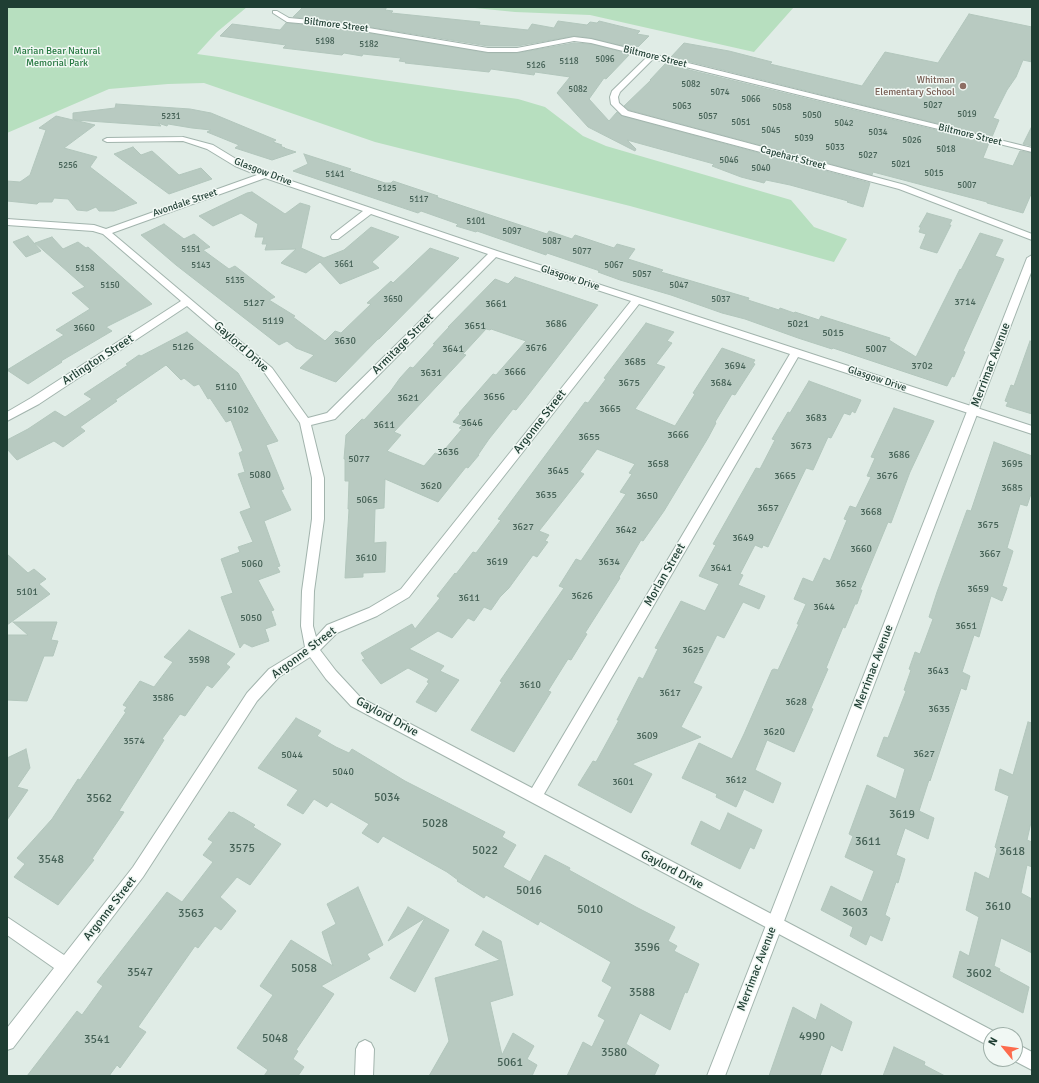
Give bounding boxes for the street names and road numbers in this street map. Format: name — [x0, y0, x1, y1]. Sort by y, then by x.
street label: Biltmore Street — [303, 15, 369, 35]
street label: Biltmore Street — [622, 43, 688, 71]
street label: Biltmore Street — [937, 121, 1003, 149]
street label: Capehart Street — [759, 143, 827, 173]
street label: Glasgow Drive — [232, 155, 294, 189]
street label: Avondale Street — [151, 186, 219, 220]
street label: Glasgow Drive — [539, 263, 601, 293]
street label: Armitage Street — [369, 310, 437, 378]
street label: Gaylord Drive — [211, 319, 271, 375]
street label: Merrimac Avenue — [968, 321, 1014, 409]
street label: Arlington Street — [60, 332, 136, 388]
street label: Glasgow Drive — [846, 364, 908, 394]
street label: Argonne Street — [511, 387, 569, 457]
street label: Morlan Street — [641, 541, 689, 609]
street label: Merrimac Avenue — [851, 623, 897, 711]
street label: Argonne Street — [269, 624, 339, 682]
street label: Gaylord Drive — [353, 694, 421, 740]
street label: Gaylord Drive — [638, 847, 706, 893]
street label: Argonne Street — [81, 874, 139, 944]
street label: Merrimac Avenue — [734, 925, 780, 1013]

